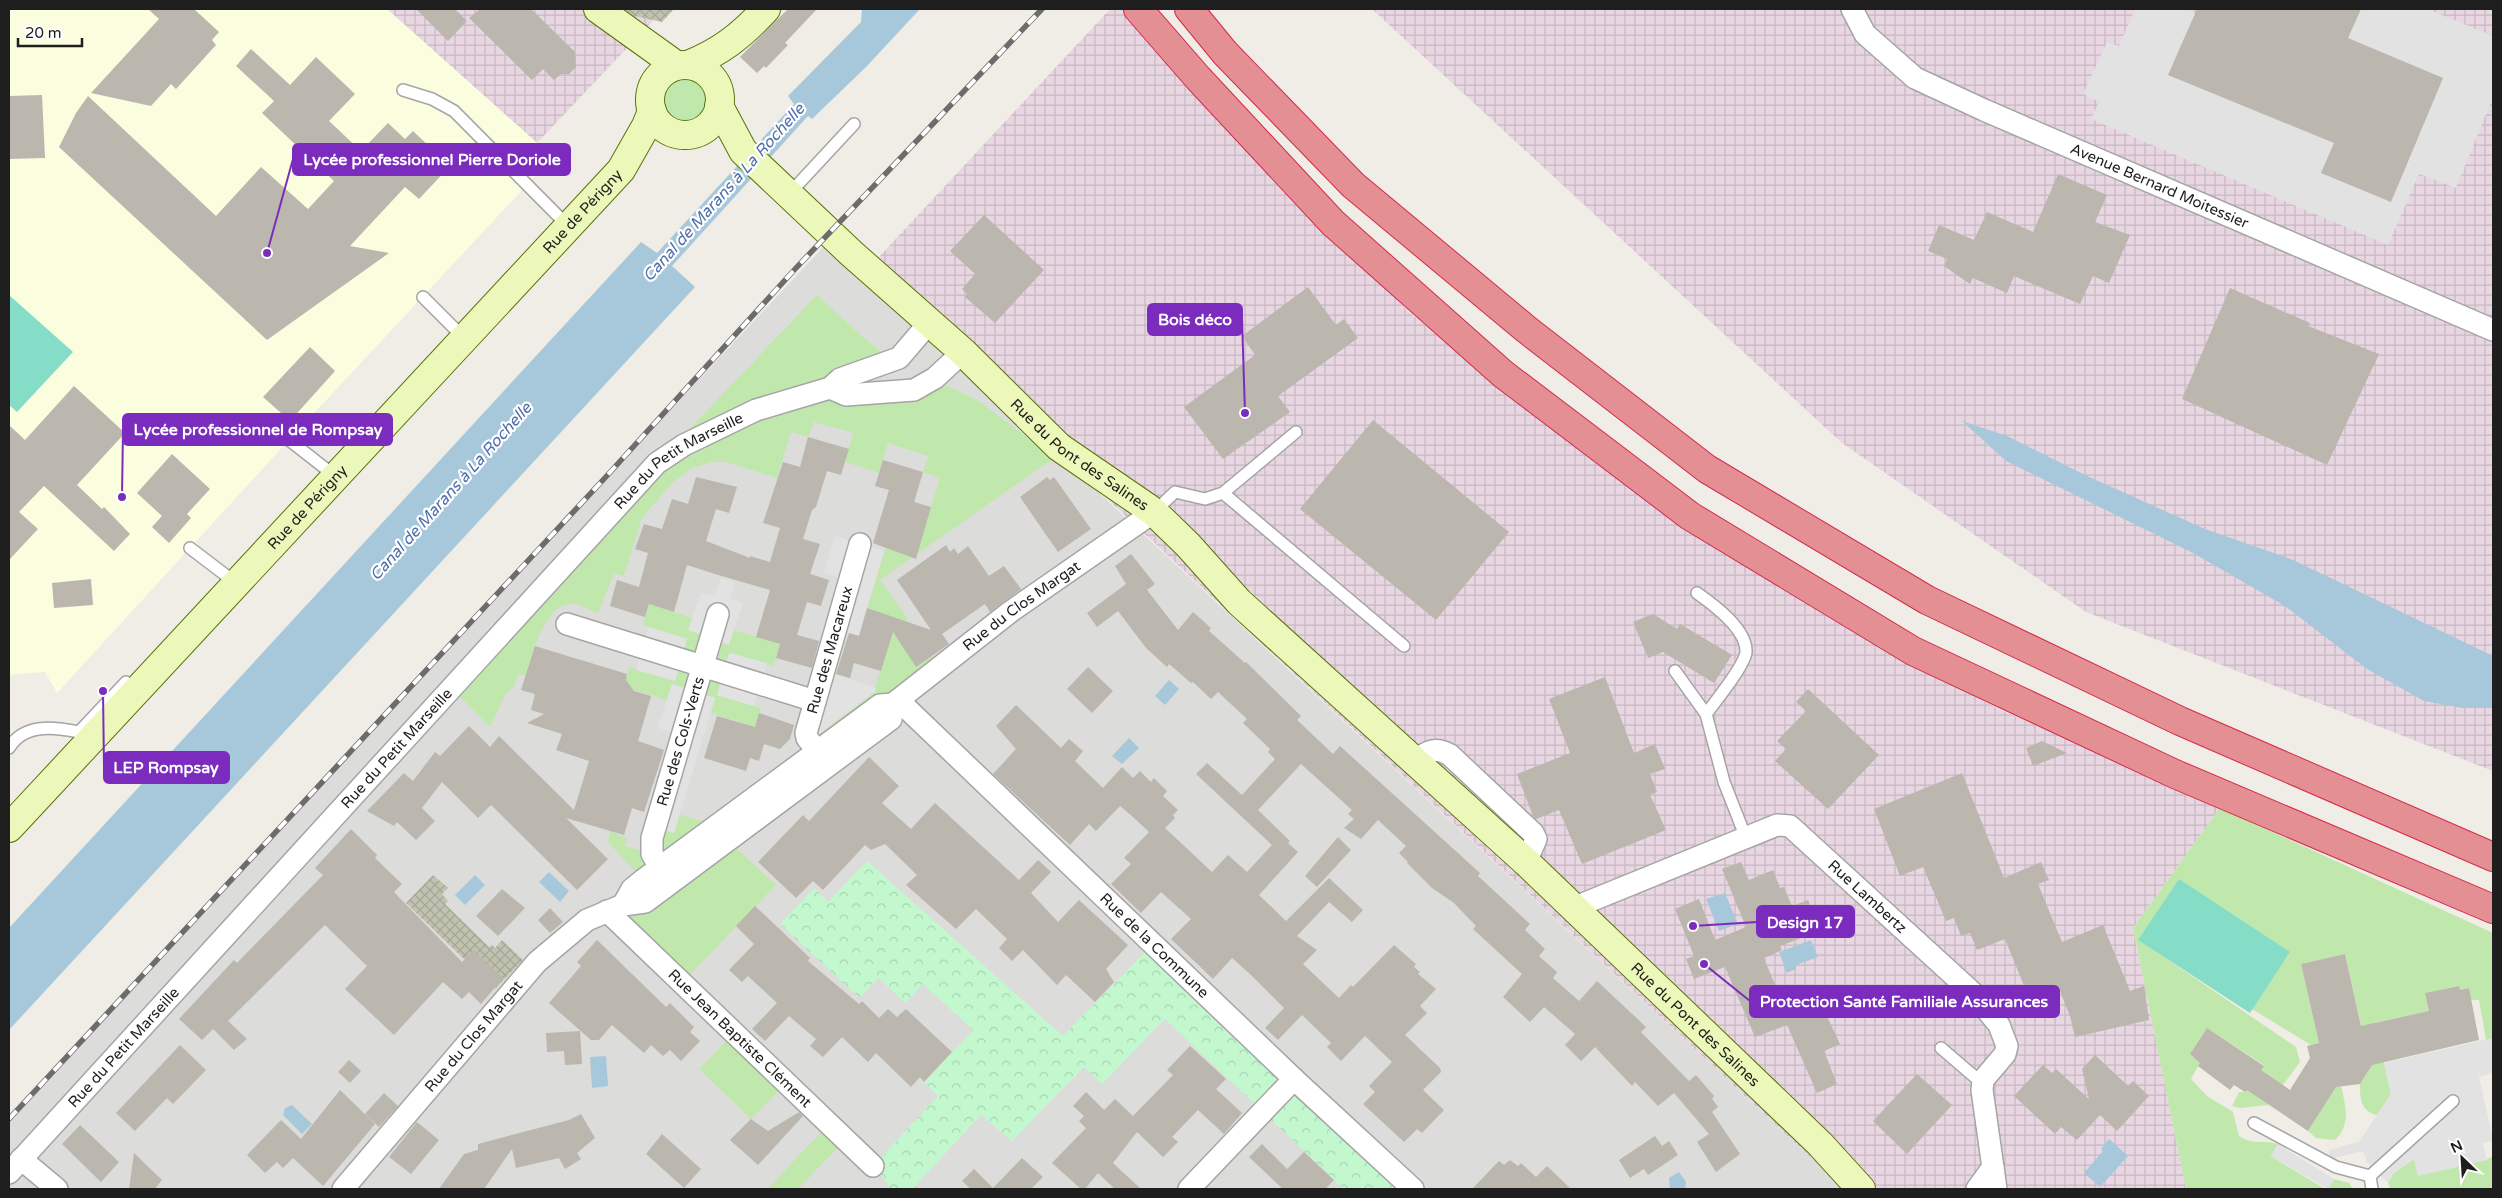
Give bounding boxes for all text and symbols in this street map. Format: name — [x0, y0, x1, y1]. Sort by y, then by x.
scale bar — [18, 15, 81, 47]
text: 20 m — [25, 24, 62, 42]
water label: Canal de Marans à La Rochelle — [639, 99, 810, 286]
street label: Avenue Bernard Moitessier — [2068, 139, 2252, 232]
callout: Lycée professionnel Pierre Doriole — [293, 144, 570, 175]
text: Lycée professionnel Pierre Doriole — [303, 150, 561, 170]
street label: Rue de Périgny — [539, 166, 626, 257]
callout: Bois déco — [1148, 304, 1242, 335]
text: Bois déco — [1158, 310, 1232, 330]
street label: Rue du Pont des Salines — [1007, 395, 1152, 515]
water label: Canal de Marans à La Rochelle — [366, 398, 537, 585]
street label: Rue du Petit Marseille — [610, 409, 746, 513]
callout: Lycée professionnel de Rompsay — [123, 414, 392, 445]
text: Lycée professionnel de Rompsay — [134, 420, 383, 440]
street label: Rue de Périgny — [264, 461, 351, 553]
street label: Rue du Clos Margat — [959, 557, 1084, 655]
street label: Rue des Macareux — [803, 584, 856, 716]
street label: Rue des Cols-Verts — [653, 675, 708, 808]
street label: Rue du Petit Marseille — [337, 684, 456, 812]
callout: LEP Rompsay — [104, 752, 229, 783]
text: LEP Rompsay — [113, 758, 219, 778]
street label: Rue Lambertz — [1824, 856, 1910, 937]
street label: Rue de la Commune — [1096, 889, 1213, 1002]
callout: Design 17 — [1757, 906, 1854, 937]
text: Design 17 — [1767, 913, 1843, 933]
street label: Rue du Pont des Salines — [1627, 959, 1763, 1090]
street label: Rue Jean Baptiste Clément — [664, 965, 815, 1111]
street label: Rue du Clos Margat — [421, 977, 526, 1096]
street label: Rue du Petit Marseille — [64, 984, 183, 1111]
callout: Protection Santé Familiale Assurances — [1750, 986, 2059, 1017]
text: Protection Santé Familiale Assurances — [1760, 992, 2049, 1012]
north arrow — [2437, 1133, 2487, 1183]
text: N — [2448, 1137, 2465, 1157]

